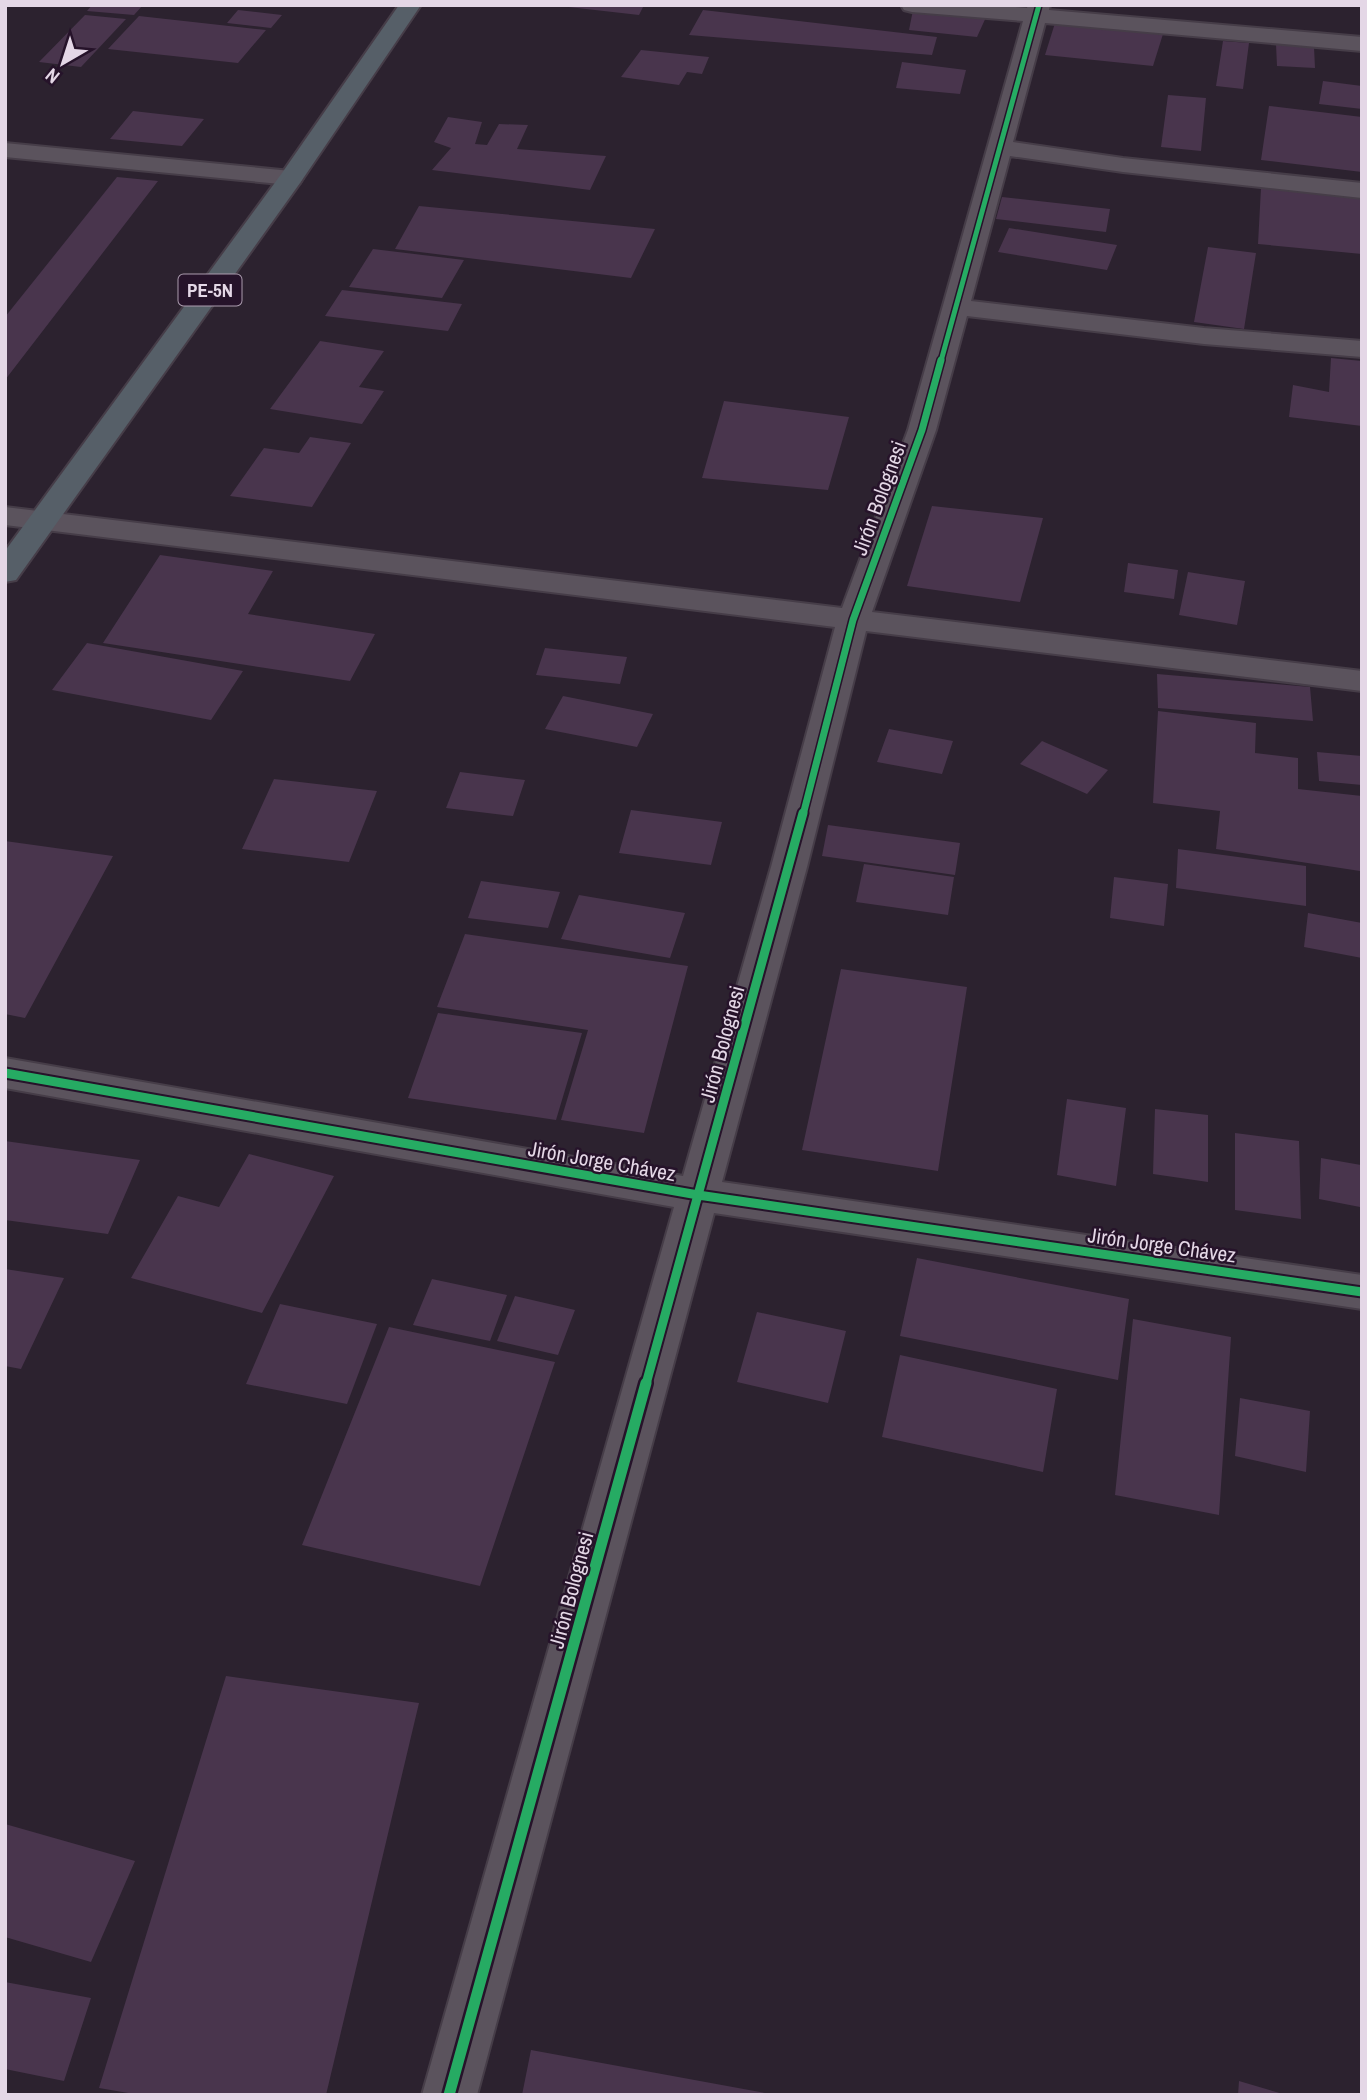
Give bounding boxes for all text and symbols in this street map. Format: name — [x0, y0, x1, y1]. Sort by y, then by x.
north arrow — [28, 28, 98, 98]
text: N — [40, 63, 65, 90]
road number: PE-5N — [178, 274, 242, 306]
street label: Jirón Bolognesi — [845, 437, 913, 559]
street label: Jirón Bolognesi — [693, 982, 751, 1106]
street label: Jirón Jorge Chávez — [526, 1134, 678, 1188]
street label: Jirón Jorge Chávez — [1086, 1220, 1238, 1270]
street label: Jirón Bolognesi — [542, 1528, 600, 1652]

